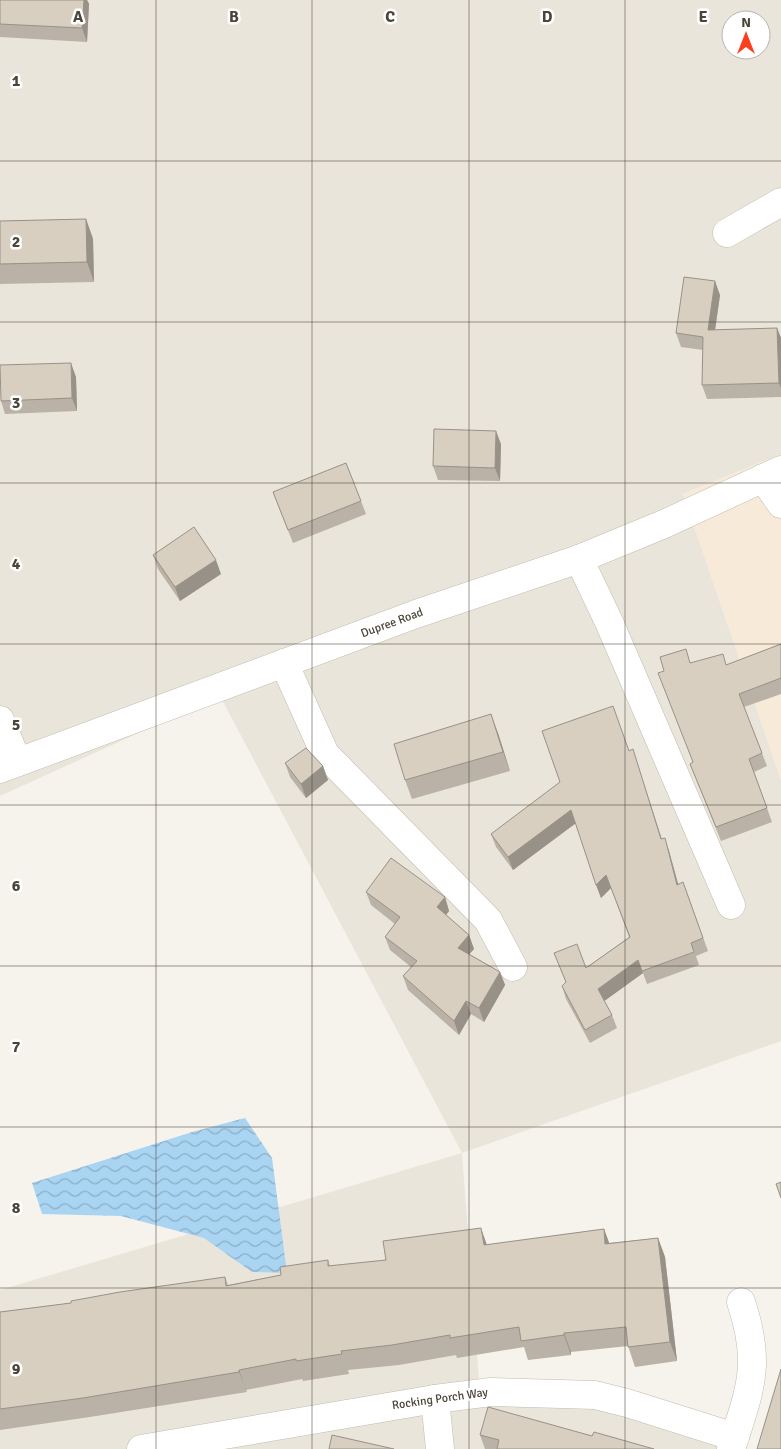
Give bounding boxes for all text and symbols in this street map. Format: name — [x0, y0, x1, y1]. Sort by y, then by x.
text: A — [73, 7, 84, 27]
text: B — [229, 7, 239, 27]
text: C — [385, 7, 395, 27]
text: D — [542, 7, 553, 27]
text: E — [698, 7, 708, 27]
north arrow — [721, 10, 771, 60]
text: N — [741, 14, 751, 31]
text: 1 — [12, 71, 21, 91]
text: 2 — [12, 232, 20, 252]
text: 3 — [12, 393, 20, 413]
text: 4 — [12, 554, 21, 574]
street label: Dupree Road — [359, 605, 425, 641]
text: 5 — [12, 715, 20, 735]
text: 6 — [12, 876, 21, 896]
text: 7 — [12, 1037, 21, 1057]
text: 8 — [12, 1198, 21, 1218]
text: 9 — [12, 1359, 21, 1379]
street label: Rocking Porch Way — [391, 1385, 489, 1413]

